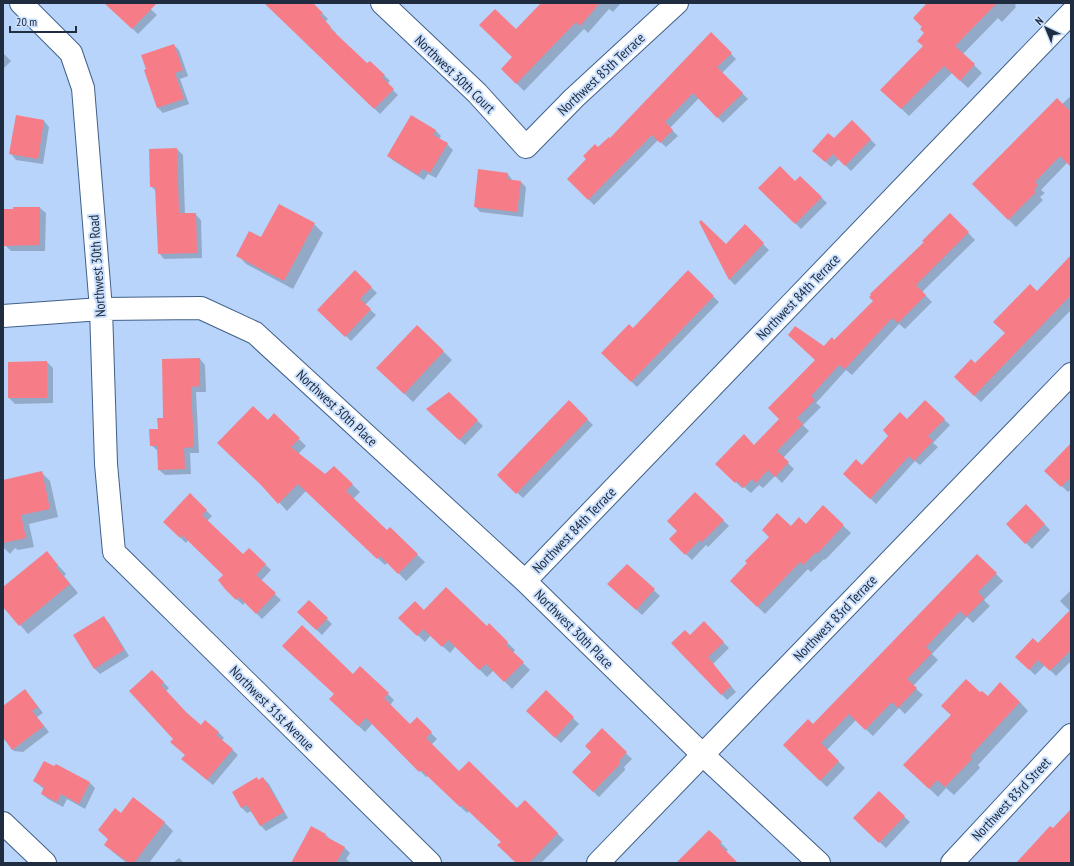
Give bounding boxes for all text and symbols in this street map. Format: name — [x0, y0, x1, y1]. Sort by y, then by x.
scale bar — [10, 8, 76, 34]
north arrow — [1026, 8, 1066, 48]
text: 20 m — [16, 14, 37, 29]
text: N — [1032, 14, 1046, 28]
street label: Northwest 85th Terrace — [554, 29, 649, 119]
street label: Northwest 30th Court — [411, 31, 499, 117]
street label: Northwest 30th Road — [84, 214, 110, 318]
street label: Northwest 84th Terrace — [752, 250, 844, 344]
street label: Northwest 30th Place — [293, 366, 382, 450]
street label: Northwest 84th Terrace — [528, 483, 620, 577]
street label: Northwest 83rd Terrace — [789, 571, 881, 665]
street label: Northwest 30th Place — [531, 586, 617, 672]
street label: Northwest 31st Avenue — [226, 662, 318, 754]
street label: Northwest 83rd Street — [968, 753, 1054, 845]

